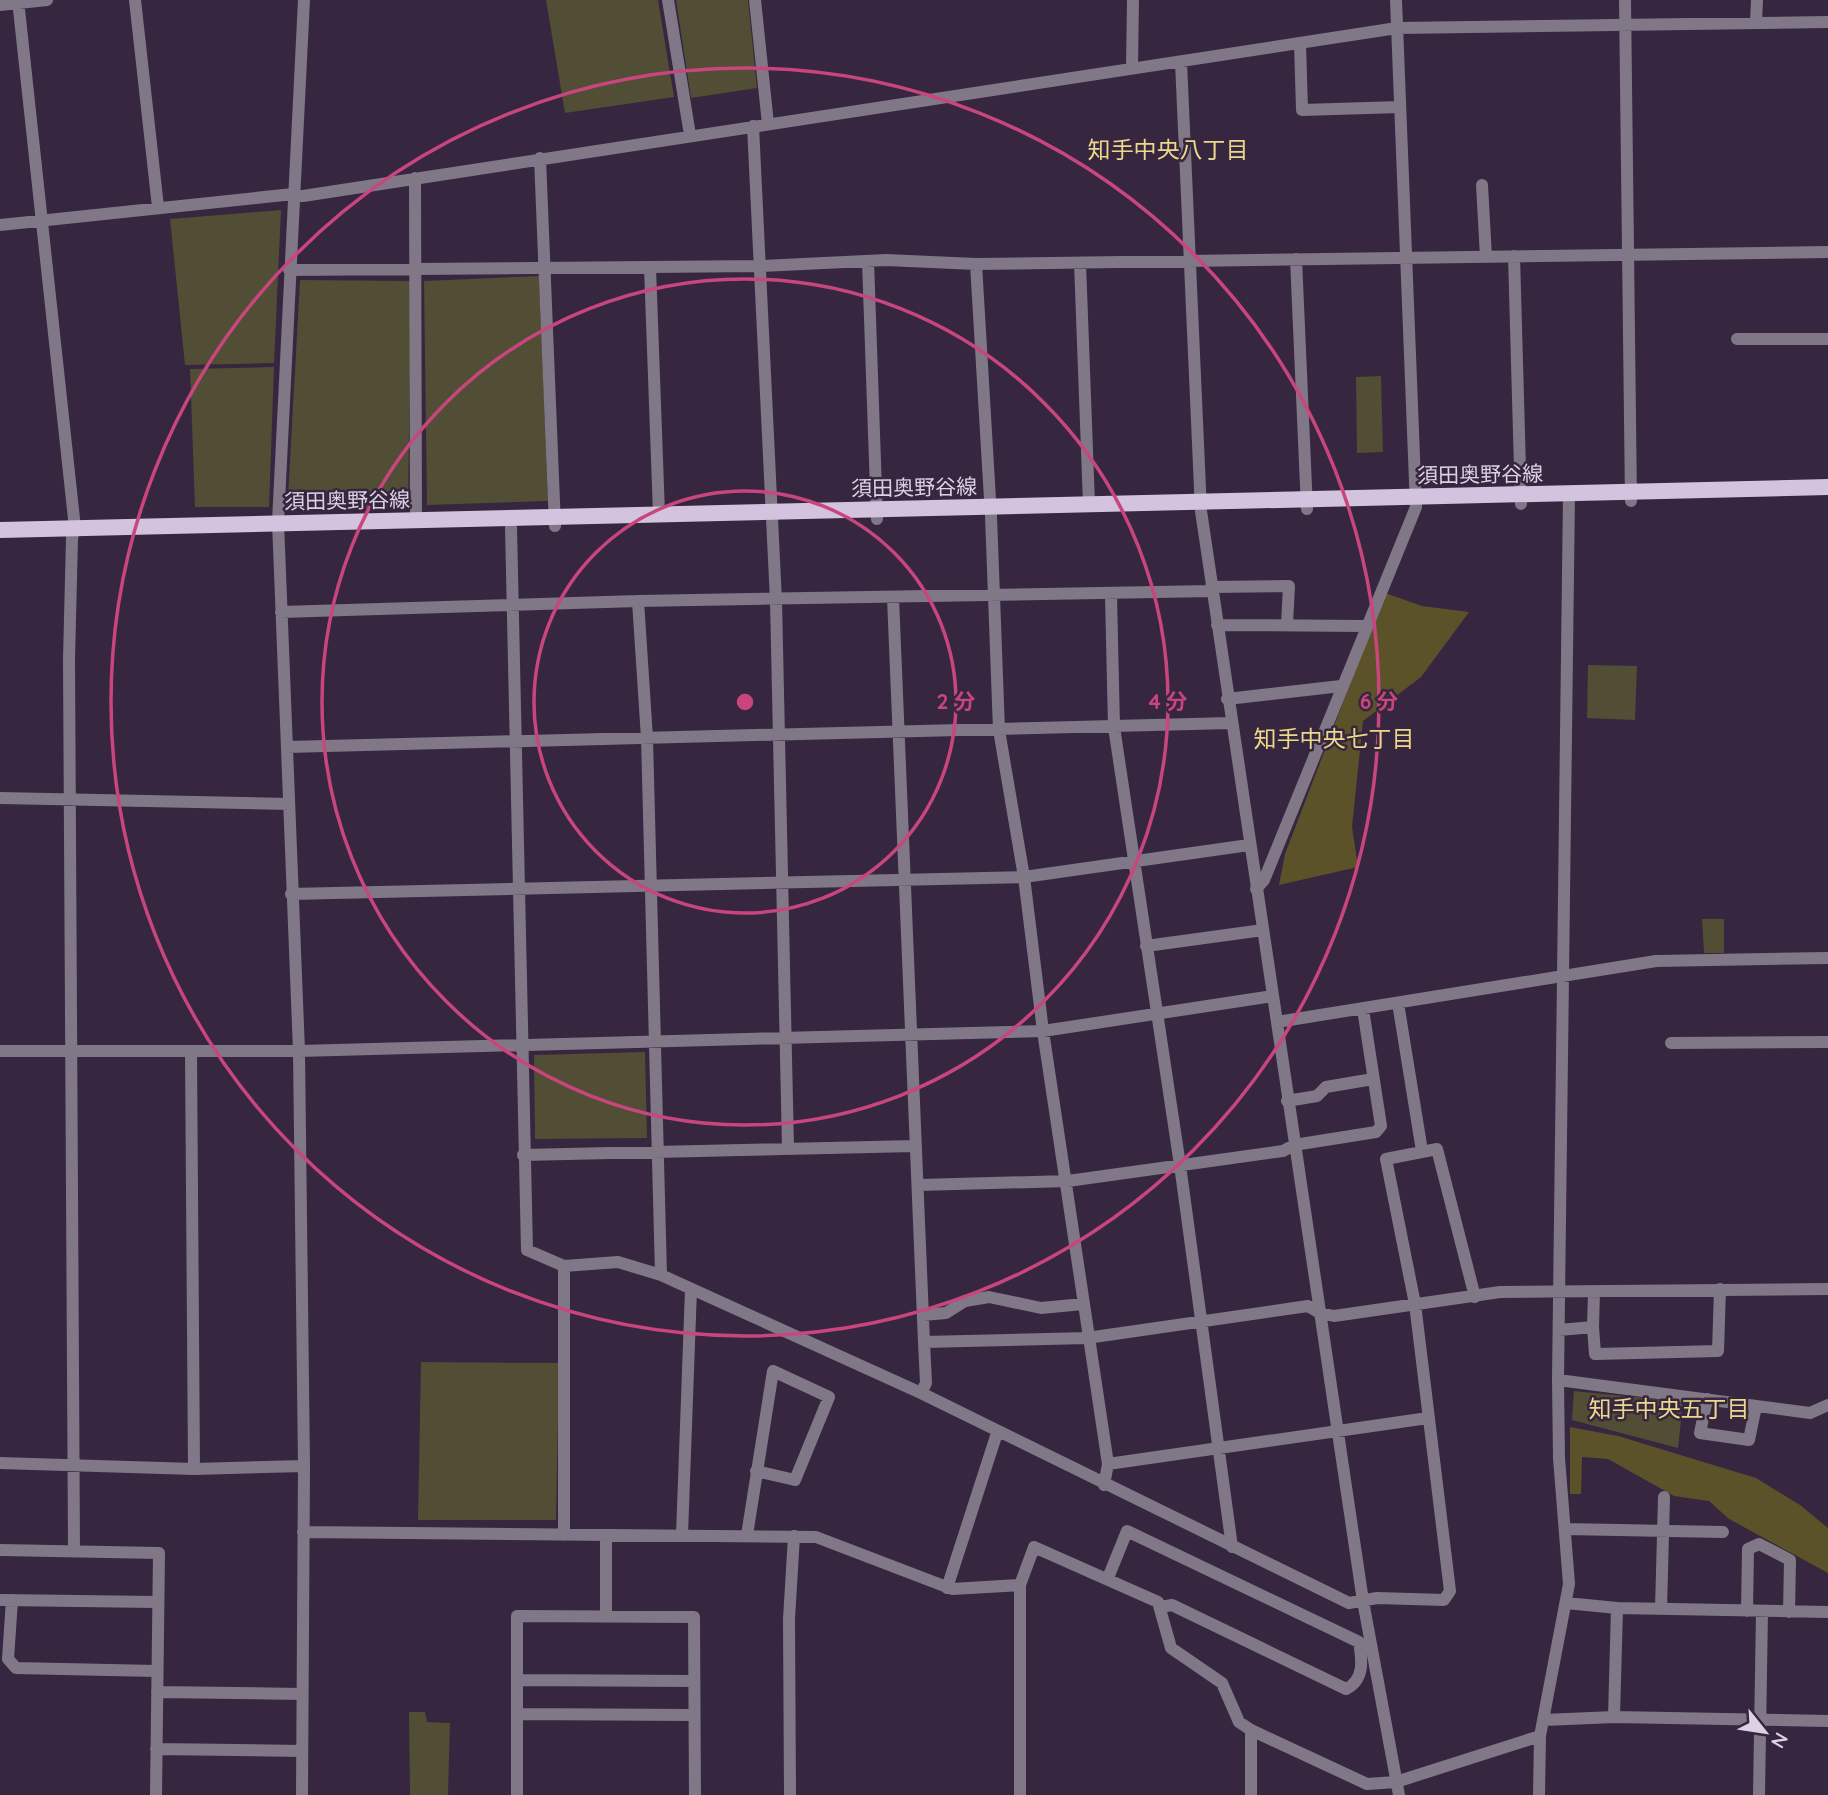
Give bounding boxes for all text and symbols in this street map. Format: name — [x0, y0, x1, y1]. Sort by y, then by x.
district label: 知手中央八丁目 — [1088, 135, 1249, 164]
street label: 須田奥野谷線 — [1417, 460, 1543, 488]
street label: 須田奥野谷線 — [851, 473, 977, 501]
street label: 須田奥野谷線 — [284, 486, 410, 514]
text: 2 分 — [937, 688, 975, 714]
text: 4 分 — [1148, 688, 1188, 714]
text: 6 分 — [1360, 688, 1398, 714]
centre of rings — [733, 690, 757, 714]
district label: 知手中央七丁目 — [1254, 724, 1415, 753]
district label: 知手中央五丁目 — [1589, 1394, 1750, 1423]
north arrow — [1730, 1697, 1800, 1767]
text: N — [1766, 1728, 1794, 1753]

